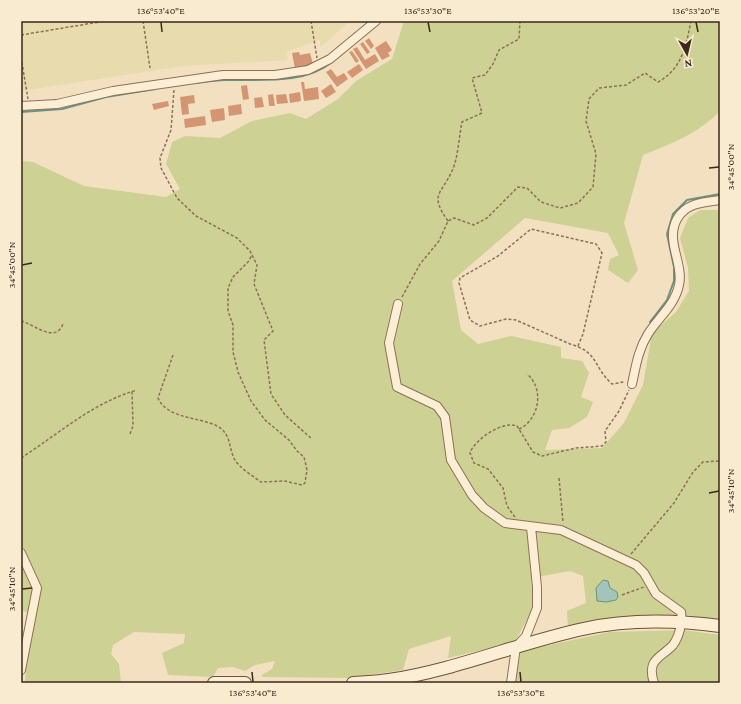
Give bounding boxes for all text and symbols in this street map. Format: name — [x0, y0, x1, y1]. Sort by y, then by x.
text: 136°53'40"E — [137, 5, 185, 16]
text: 136°53'30"E — [404, 5, 452, 16]
text: 136°53'20"E — [672, 5, 720, 16]
north arrow — [667, 34, 707, 74]
text: N — [683, 57, 693, 70]
text: 34°45'00"N — [725, 143, 736, 190]
text: 34°45'00"N — [6, 241, 17, 288]
text: 34°45'10"N — [725, 468, 736, 513]
text: 34°45'10"N — [6, 566, 17, 611]
text: 136°53'40"E — [229, 687, 277, 698]
text: 136°53'30"E — [497, 687, 545, 698]

